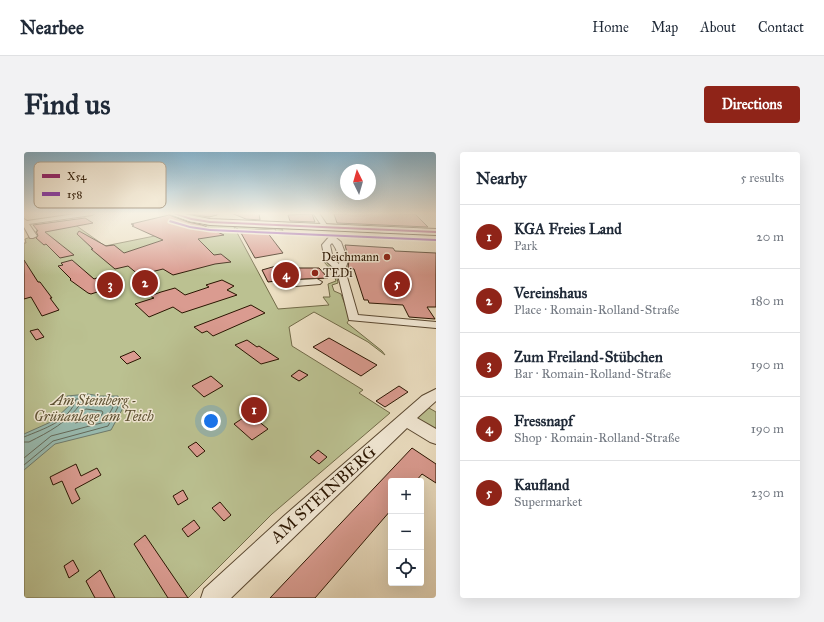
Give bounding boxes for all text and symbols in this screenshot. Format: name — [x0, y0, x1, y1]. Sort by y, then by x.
text: Nearbee — [20, 16, 84, 39]
text: Home — [592, 19, 629, 36]
text: Map — [651, 19, 678, 36]
text: About — [700, 19, 736, 36]
text: Contact — [758, 19, 804, 36]
button: Directions — [704, 86, 800, 123]
text: Find us — [24, 87, 110, 122]
legend — [34, 162, 166, 208]
north arrow — [340, 164, 376, 200]
text: Nearby — [476, 168, 527, 189]
text: X54 — [67, 170, 87, 183]
text: 5 results — [740, 170, 784, 186]
text: 158 — [67, 188, 82, 201]
text: KGA Freies Land — [514, 220, 622, 238]
text: 1 — [486, 229, 492, 245]
text: 20 m — [756, 229, 784, 245]
text: Park — [514, 238, 538, 254]
place label: Deichmann — [321, 250, 380, 264]
marker: Deichmann — [382, 252, 392, 262]
pin: 4 — [273, 260, 299, 290]
place label: TEDi — [323, 266, 353, 280]
pin: 2 — [132, 268, 158, 298]
marker: TEDi — [310, 268, 320, 278]
pin: 5 — [384, 269, 410, 299]
pin: 3 — [97, 270, 123, 300]
text: Vereinshaus — [514, 284, 587, 302]
text: 2 — [486, 293, 492, 309]
text: 180 m — [751, 293, 784, 309]
text: Place · Romain-Rolland-Straße — [514, 302, 679, 318]
text: Zum Freiland-Stübchen — [514, 348, 663, 366]
text: 3 — [486, 357, 492, 373]
text: 190 m — [751, 357, 784, 373]
text: Bar · Romain-Rolland-Straße — [514, 366, 671, 382]
park label: Am Steinberg - Grünanlage am Teich — [34, 392, 154, 425]
pin: 1 — [241, 395, 267, 425]
your location — [201, 411, 221, 431]
text: Fressnapf — [514, 412, 573, 430]
text: 4 — [485, 421, 493, 437]
text: 190 m — [751, 421, 784, 437]
text: Shop · Romain-Rolland-Straße — [514, 430, 680, 446]
street label: AM STEINBERG — [265, 441, 381, 548]
text: Kaufland — [514, 476, 569, 494]
map controls — [388, 478, 424, 586]
button: + — [388, 478, 424, 514]
text: 5 — [486, 485, 492, 501]
text: 230 m — [751, 485, 784, 501]
text: Supermarket — [514, 494, 582, 510]
button: − — [388, 514, 424, 550]
button: locate — [388, 550, 424, 586]

